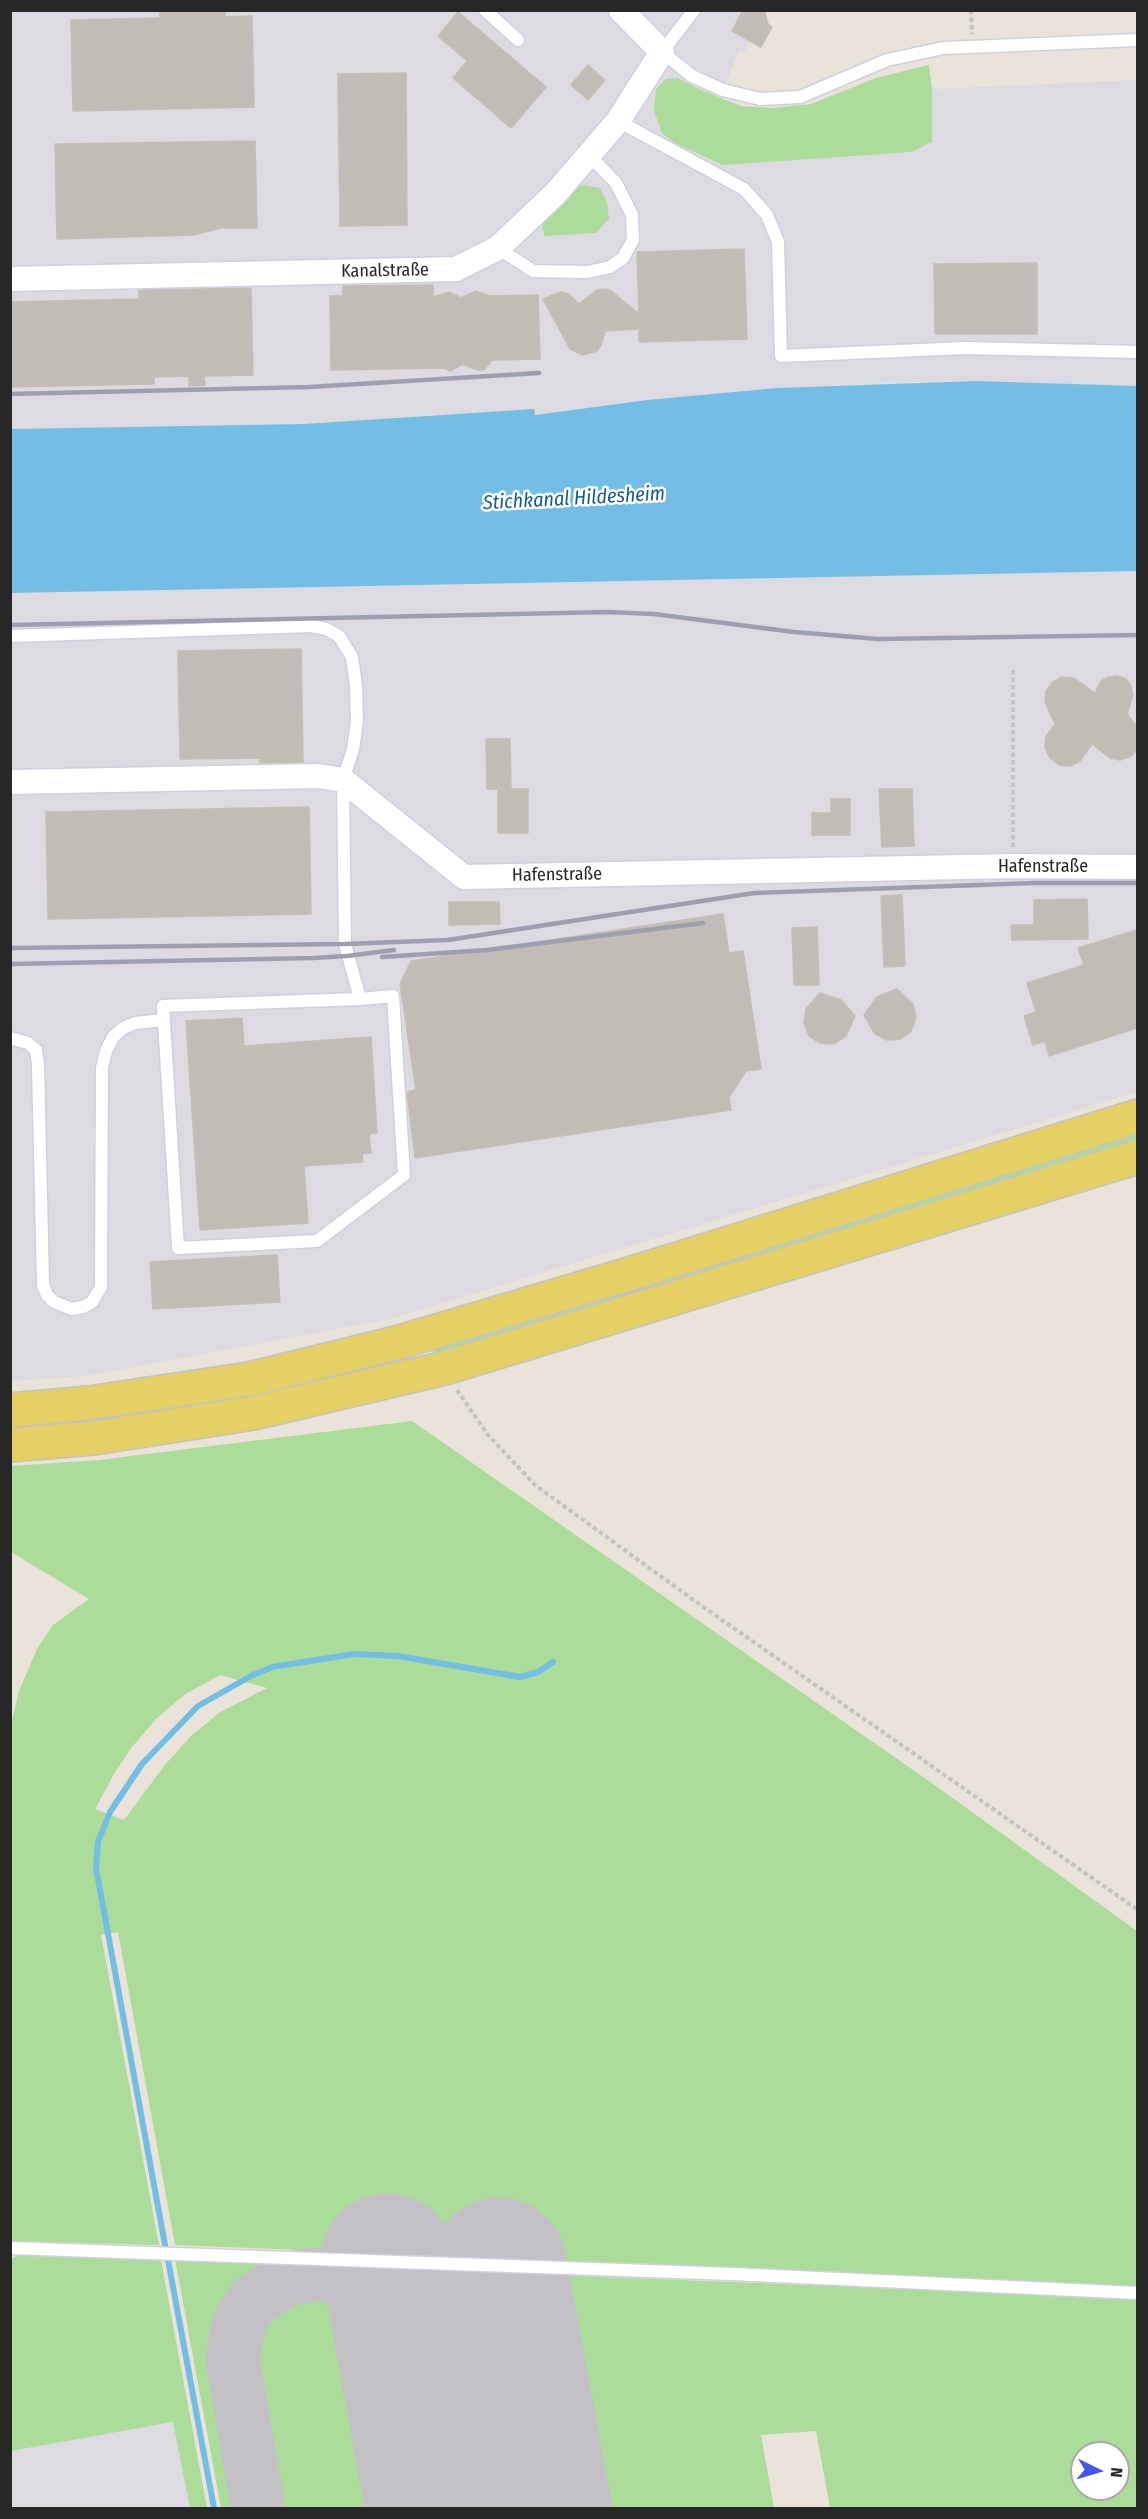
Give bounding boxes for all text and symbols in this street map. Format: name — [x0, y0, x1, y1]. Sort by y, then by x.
street label: Kanalstraße — [341, 259, 429, 283]
water label: Stichkanal Hildesheim — [482, 482, 666, 516]
street label: Hafenstraße — [998, 856, 1088, 878]
street label: Hafenstraße — [512, 863, 602, 887]
north arrow — [1070, 2441, 1130, 2501]
text: N — [1107, 2467, 1126, 2478]

